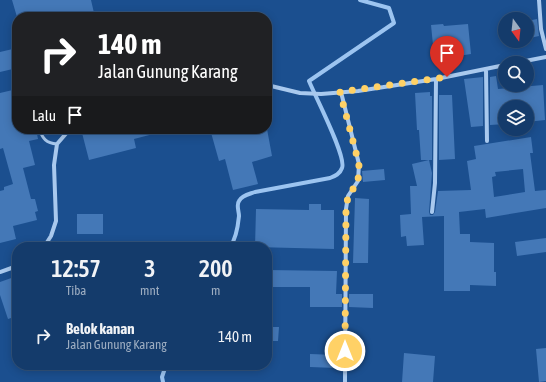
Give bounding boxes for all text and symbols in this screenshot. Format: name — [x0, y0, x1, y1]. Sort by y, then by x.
north arrow — [498, 12, 534, 48]
map controls — [498, 12, 534, 136]
icon: right — [32, 28, 84, 80]
text: 140 m — [98, 28, 161, 60]
pin — [430, 36, 464, 77]
icon: arrive — [436, 42, 458, 64]
button: search — [498, 56, 534, 92]
text: Jalan Gunung Karang — [98, 61, 238, 82]
button: layers — [498, 100, 534, 136]
icon: arrive — [64, 104, 86, 126]
text: Lalu — [32, 107, 56, 124]
text: 12:57 — [51, 255, 101, 282]
text: 3 — [144, 255, 155, 282]
text: 200 — [199, 255, 233, 282]
text: Tiba — [66, 283, 86, 298]
text: mnt — [140, 283, 159, 298]
text: m — [211, 283, 220, 298]
text: Belok kanan — [66, 320, 135, 337]
icon: right — [32, 325, 54, 347]
text: 140 m — [218, 328, 252, 345]
position arrow — [324, 330, 366, 372]
text: Jalan Gunung Karang — [66, 337, 167, 352]

